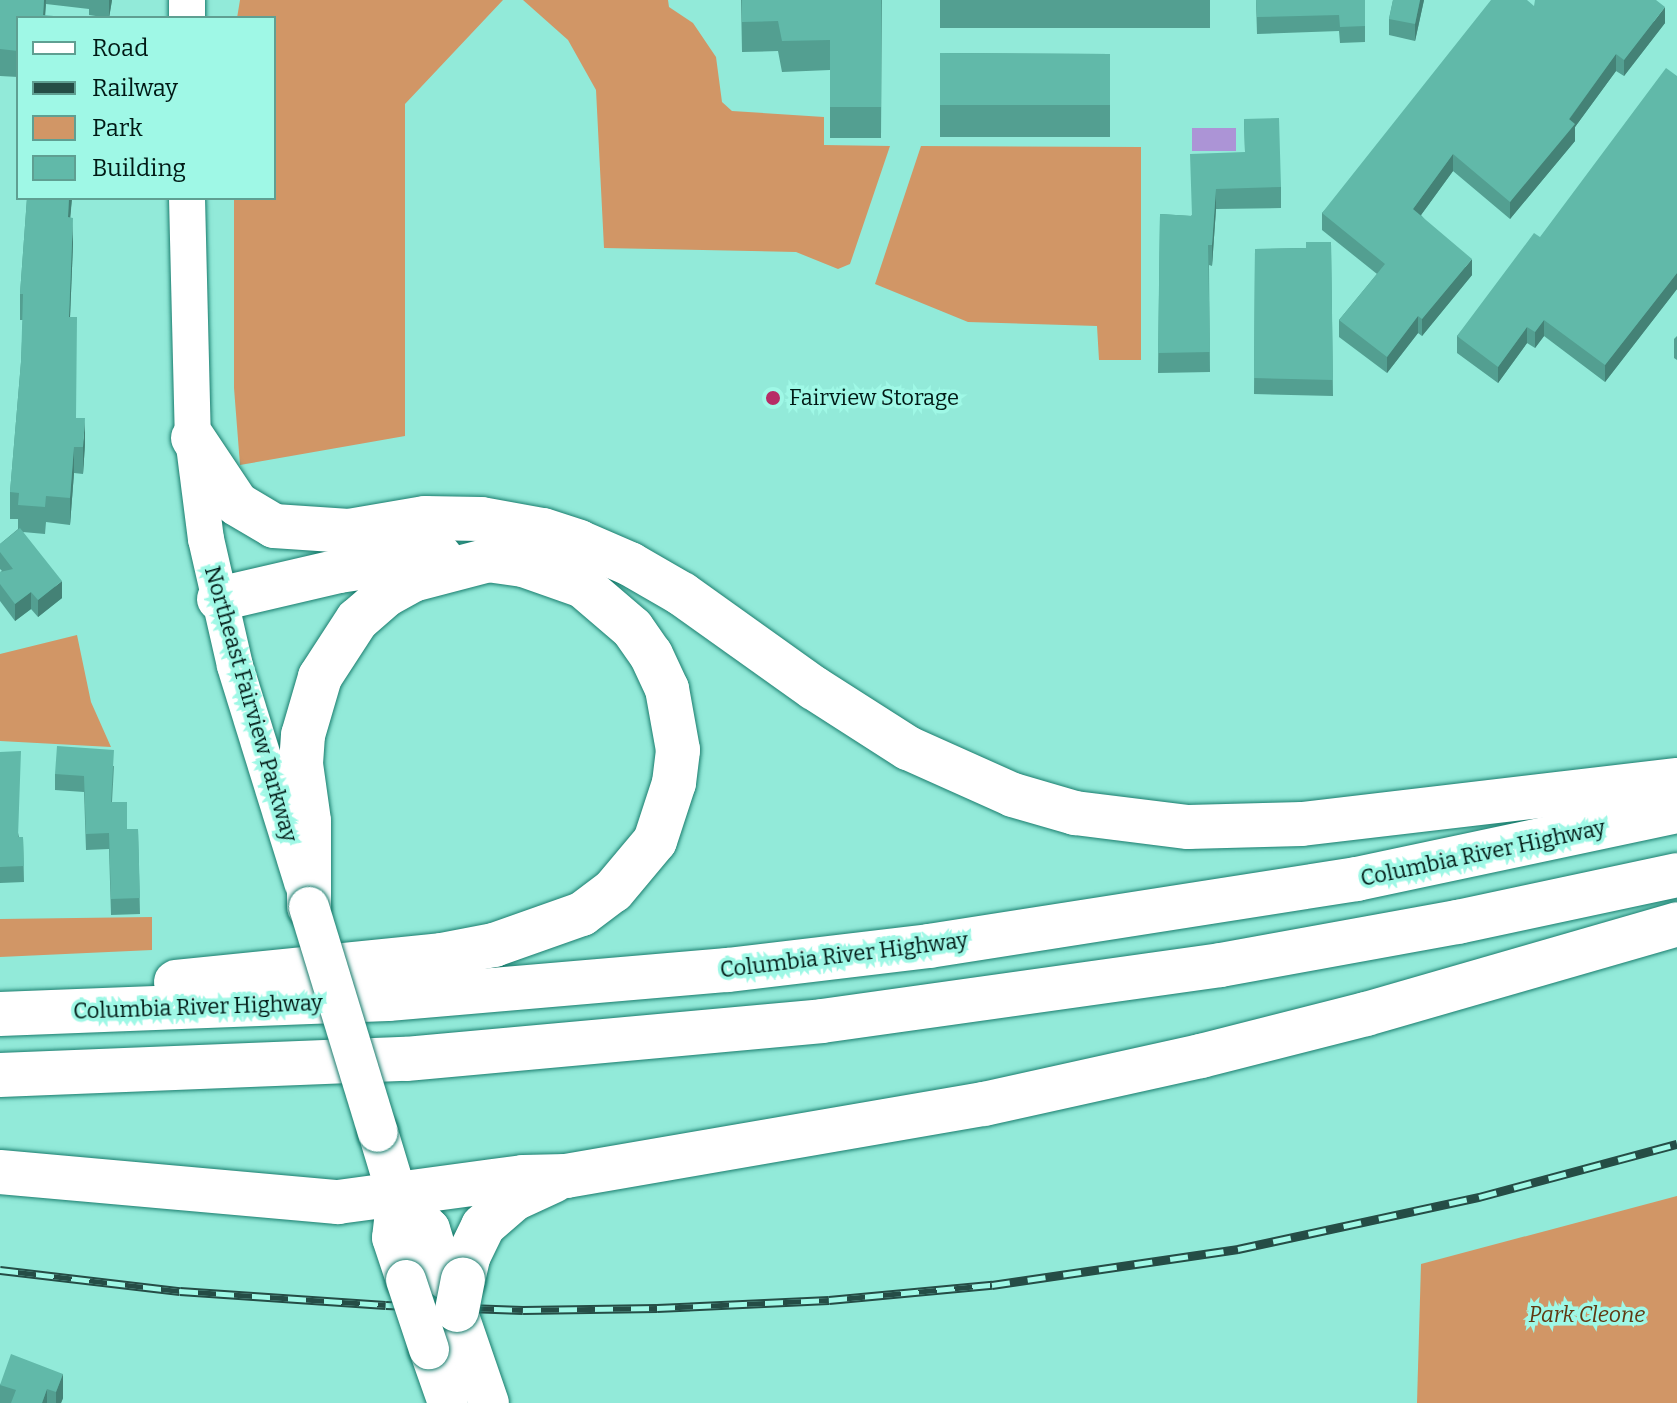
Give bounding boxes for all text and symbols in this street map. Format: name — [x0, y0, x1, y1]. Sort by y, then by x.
legend — [16, 16, 276, 200]
text: Road — [92, 34, 148, 62]
text: Railway — [92, 74, 178, 102]
text: Park — [92, 114, 143, 142]
text: Building — [92, 154, 186, 182]
place label: Fairview Storage — [789, 385, 959, 411]
marker: Fairview Storage — [764, 389, 782, 407]
street label: Northeast Fairview Parkway — [199, 563, 303, 845]
street label: Columbia River Highway — [1358, 814, 1608, 892]
street label: Columbia River Highway — [718, 927, 970, 983]
street label: Columbia River Highway — [73, 989, 323, 1025]
park label: Park Cleone — [1529, 1302, 1645, 1328]

